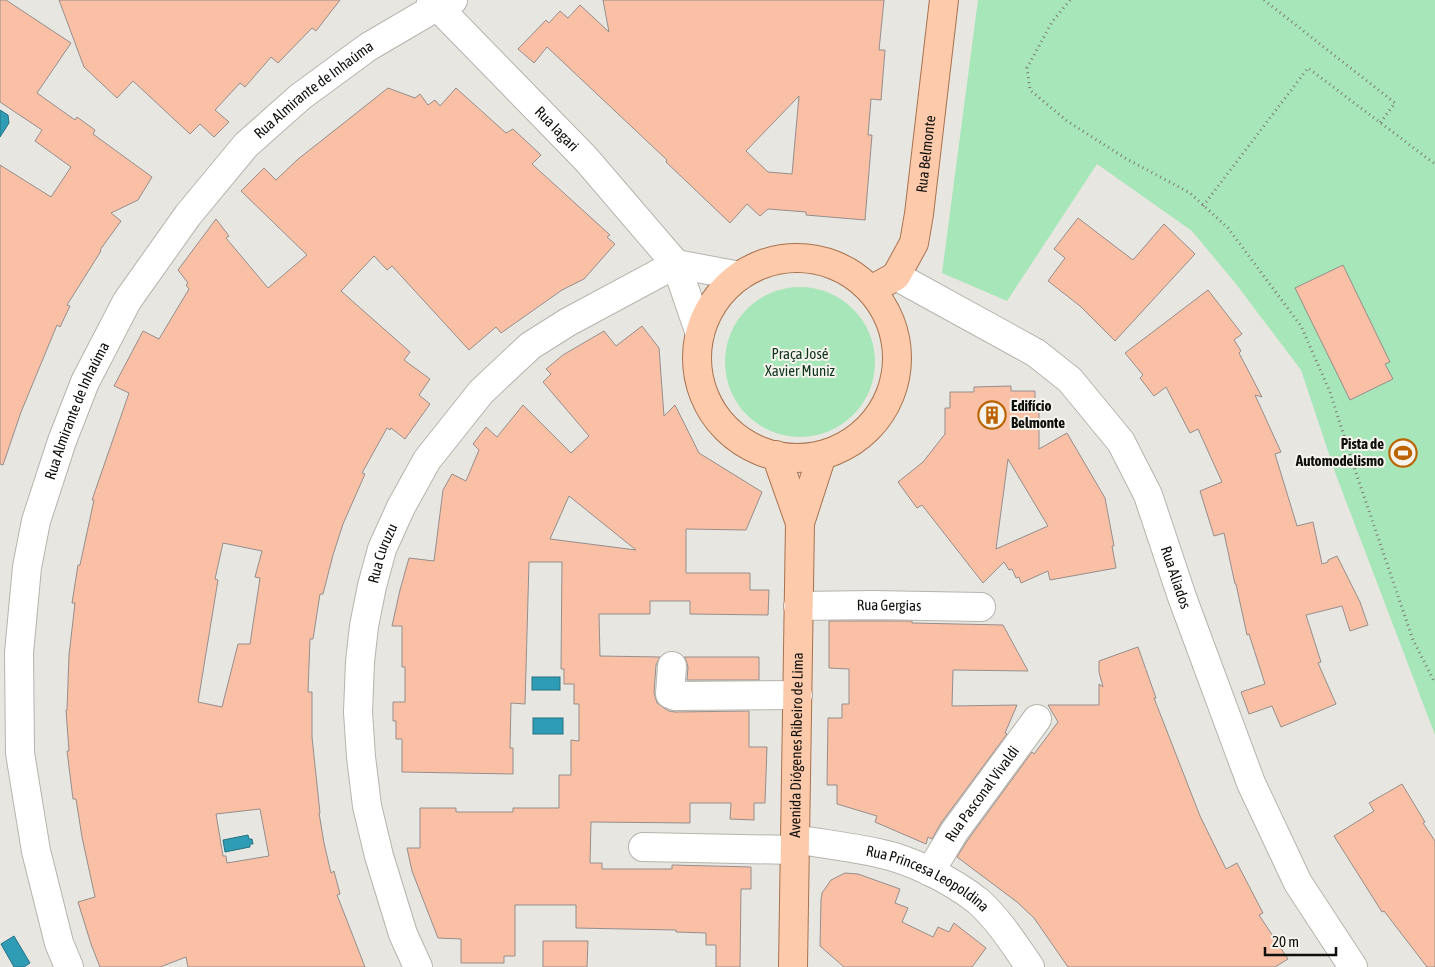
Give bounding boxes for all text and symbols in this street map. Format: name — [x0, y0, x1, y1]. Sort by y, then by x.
street label: Rua Almirante de Inhaúma — [250, 37, 376, 142]
street label: Rua Iagari — [531, 103, 583, 154]
street label: Rua Belmonte — [913, 114, 938, 194]
street label: Rua Almirante de Inhaúma — [41, 339, 112, 482]
park label: Praça José Xavier Muniz — [765, 345, 836, 379]
place label: Edifício Belmonte — [1011, 397, 1065, 431]
building icon: Edifício Belmonte — [977, 400, 1007, 430]
place label: Pista de Automodelismo — [1295, 435, 1384, 469]
sports icon: Pista de Automodelismo — [1388, 438, 1418, 468]
street label: Rua Curuzu — [364, 521, 400, 585]
street label: Rua Aliados — [1158, 544, 1195, 611]
street label: Rua Gergias — [856, 596, 922, 614]
street label: Avenida Diógenes Ribeiro de Lima — [786, 652, 806, 838]
street label: Rua Pasconal Vivaldi — [941, 742, 1022, 845]
street label: Rua Princesa Leopoldina — [865, 842, 993, 915]
scale bar — [1265, 924, 1336, 956]
text: 20 m — [1272, 933, 1299, 950]

